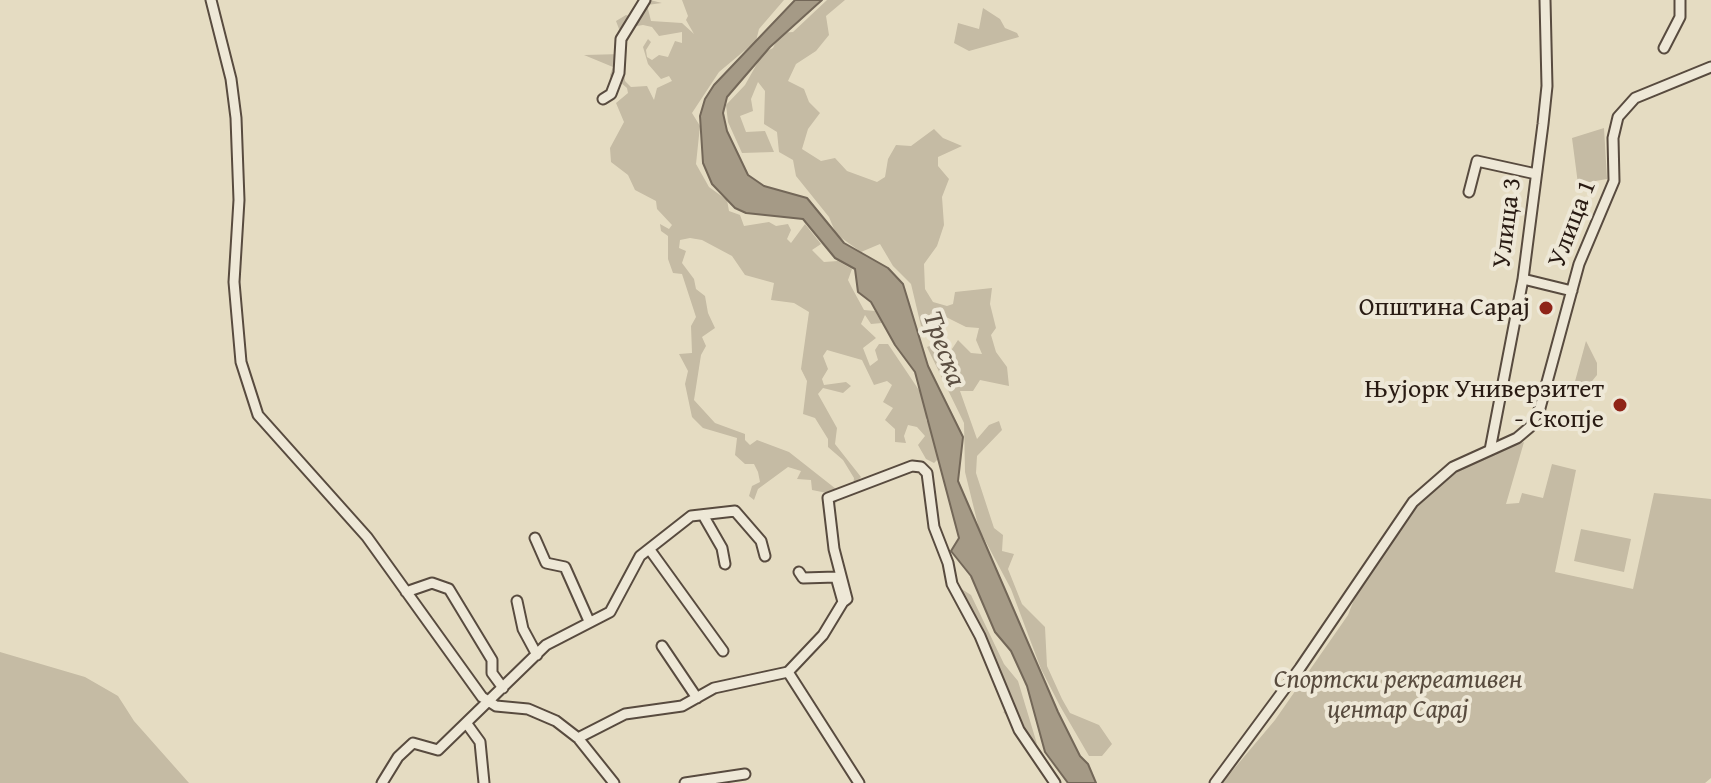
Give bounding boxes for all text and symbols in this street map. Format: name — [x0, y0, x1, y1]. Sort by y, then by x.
street label: Улица 3 — [1487, 176, 1529, 270]
street label: Улица 1 — [1542, 176, 1604, 272]
place label: Општина Сарај — [1359, 292, 1530, 324]
marker: Општина Сарај — [1537, 299, 1555, 317]
water label: Треска — [914, 307, 972, 391]
place label: Њујорк Универзитет - Скопје — [1365, 374, 1604, 436]
marker: Њујорк Универзитет - Скопје — [1611, 396, 1629, 414]
park label: Спортски рекреативен центар Сарај — [1274, 664, 1522, 726]

